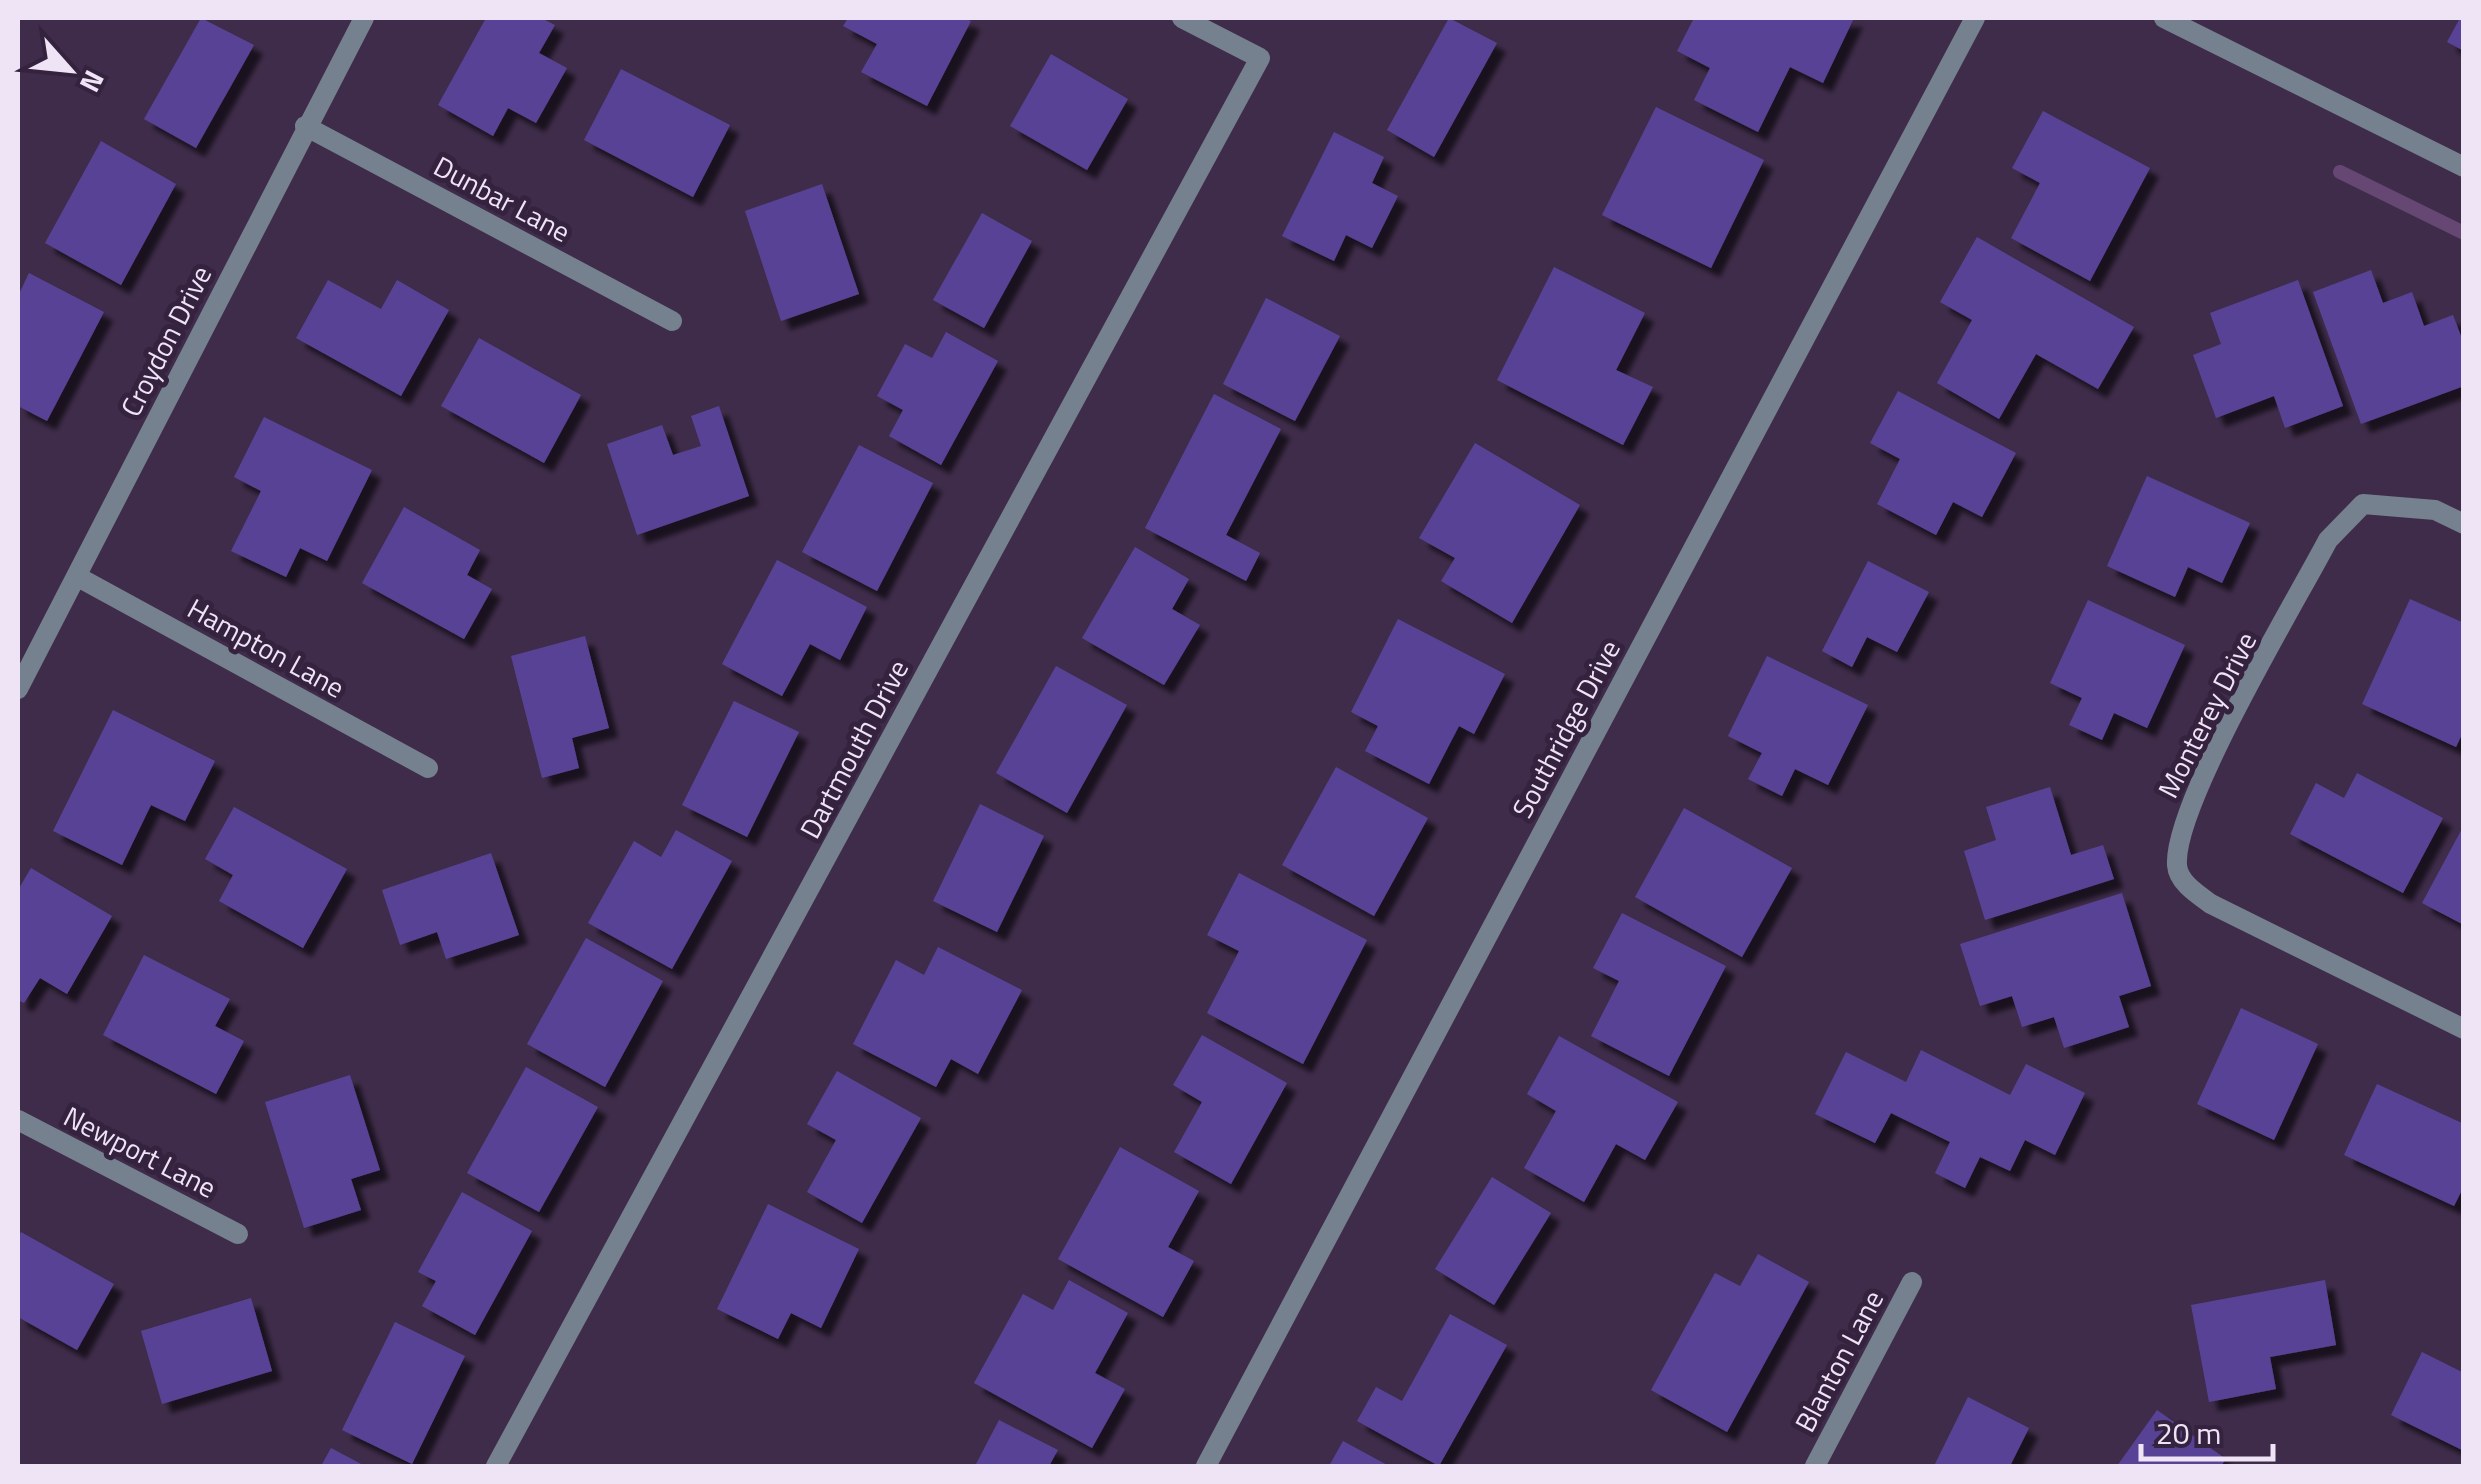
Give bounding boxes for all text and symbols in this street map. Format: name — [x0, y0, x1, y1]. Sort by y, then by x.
north arrow — [20, 20, 120, 120]
text: N — [69, 63, 116, 100]
street label: Dunbar Lane — [426, 145, 578, 253]
street label: Croydon Drive — [109, 258, 222, 424]
street label: Hampton Lane — [180, 587, 353, 708]
street label: Monterey Drive — [2146, 624, 2267, 805]
street label: Southridge Drive — [1501, 632, 1631, 826]
street label: Dartmouth Drive — [788, 652, 919, 846]
street label: Newport Lane — [57, 1095, 224, 1208]
street label: Blanton Lane — [1783, 1282, 1894, 1439]
scale bar — [2141, 1399, 2274, 1461]
text: 20 m — [2156, 1410, 2221, 1456]

